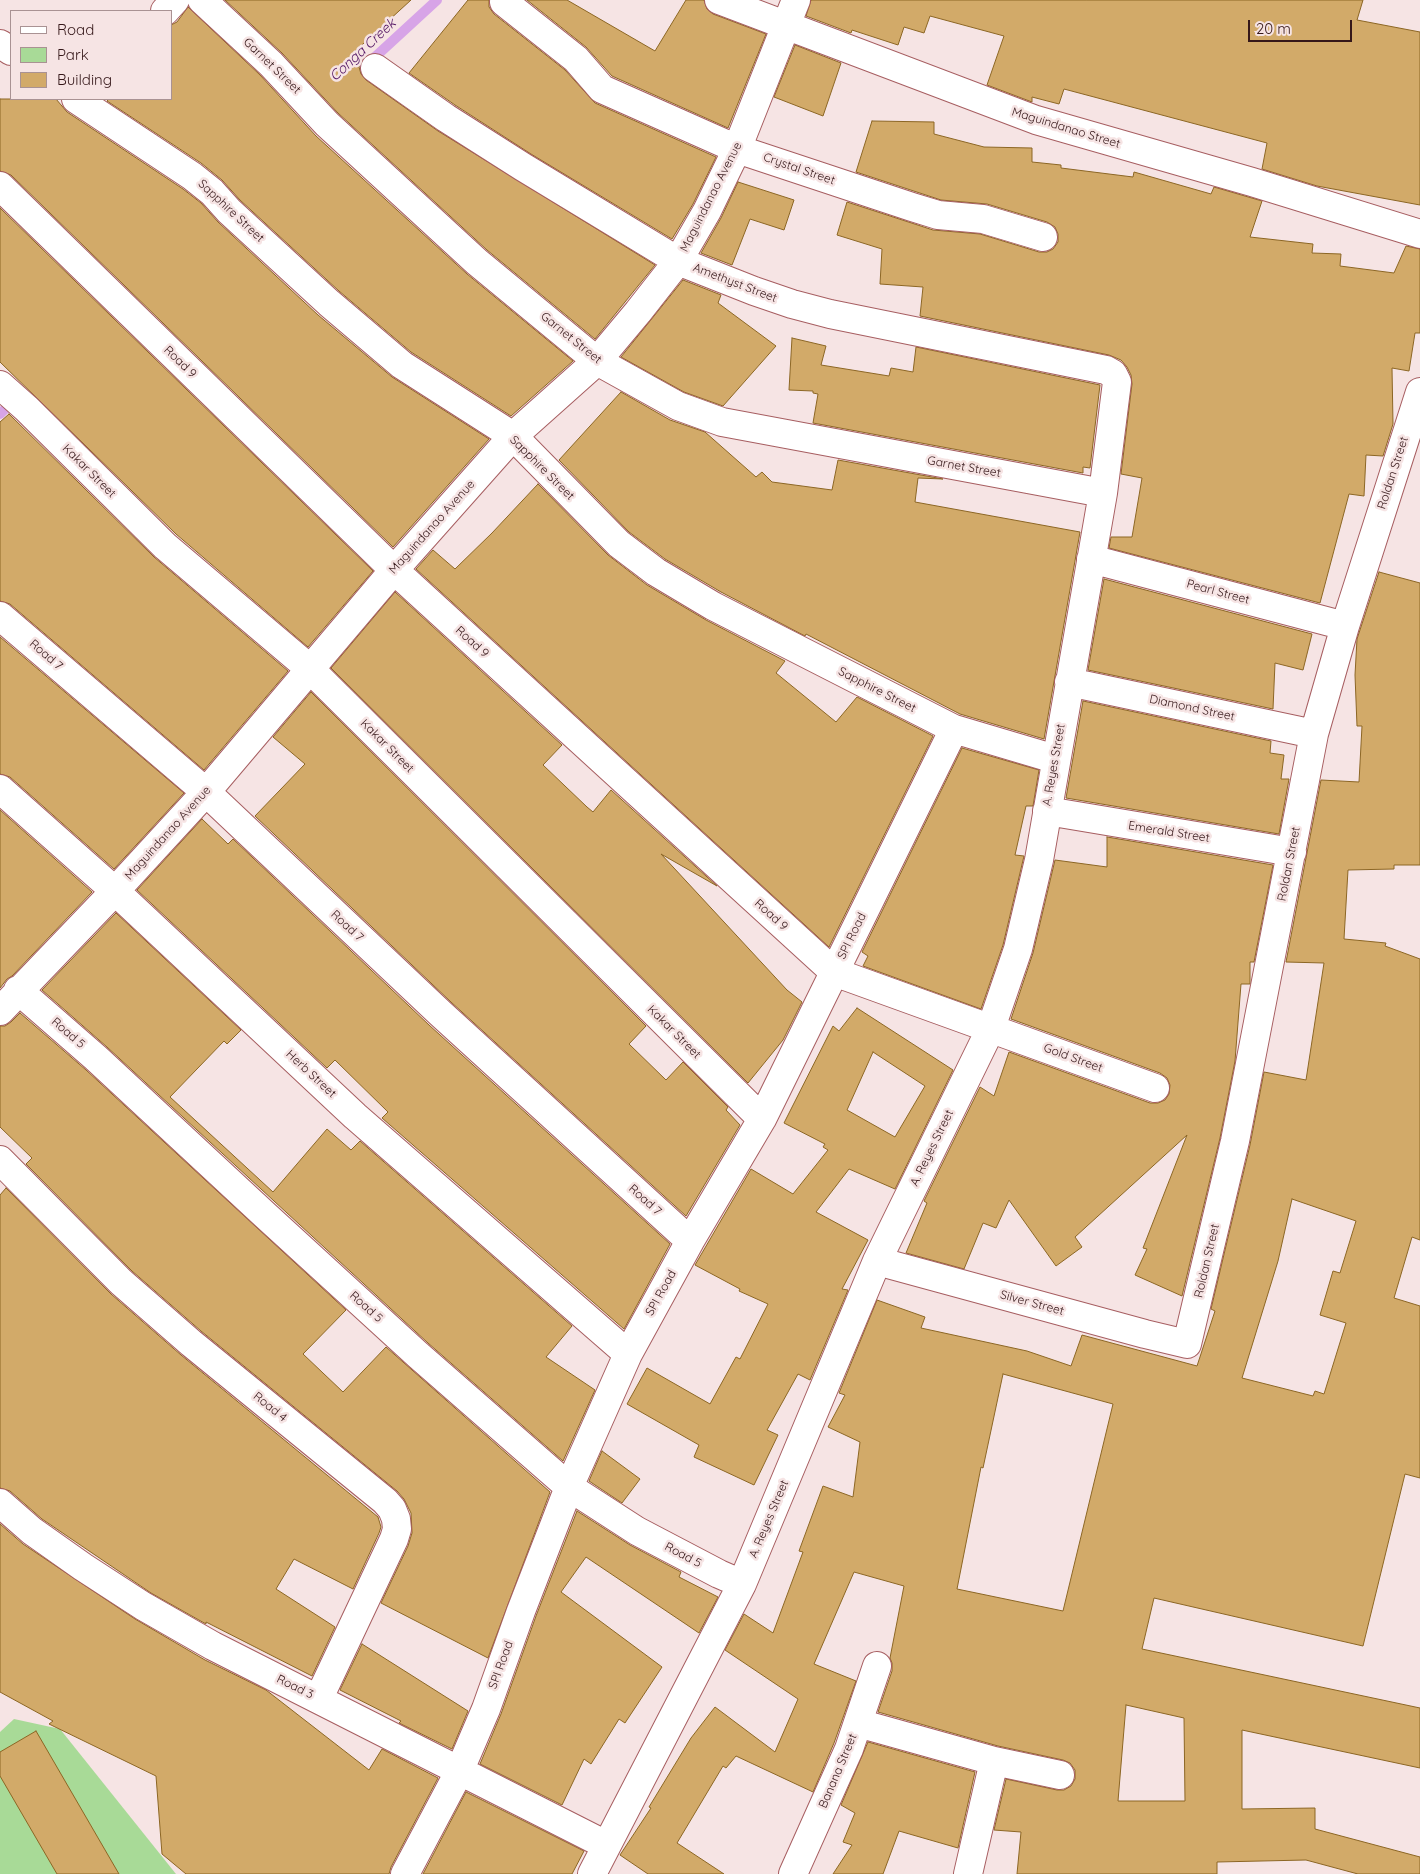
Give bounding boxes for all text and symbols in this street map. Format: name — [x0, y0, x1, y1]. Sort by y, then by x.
legend — [10, 10, 172, 100]
scale bar — [1250, 10, 1354, 42]
water label: Conga Creek — [326, 15, 400, 85]
text: 20 m — [1256, 19, 1291, 38]
text: Road — [57, 20, 94, 39]
street label: Garnet Street — [240, 35, 304, 97]
text: Park — [57, 45, 89, 64]
text: Building — [57, 70, 112, 89]
street label: Maguindanao Street — [1010, 105, 1122, 151]
street label: Maguindanao Avenue — [677, 140, 745, 254]
street label: Crystal Street — [761, 150, 837, 188]
street label: Sapphire Street — [195, 177, 267, 245]
street label: Amethyst Street — [691, 260, 779, 306]
street label: Garnet Street — [538, 309, 604, 367]
street label: Road 9 — [161, 343, 199, 381]
street label: Sapphire Street — [507, 433, 577, 503]
street label: Roldan Street — [1374, 435, 1412, 511]
street label: Kakar Street — [59, 441, 119, 501]
street label: Garnet Street — [926, 453, 1002, 481]
street label: Maguindanao Avenue — [386, 477, 478, 577]
street label: Pearl Street — [1185, 577, 1251, 607]
street label: Road 9 — [452, 623, 492, 661]
street label: Road 7 — [26, 637, 66, 673]
street label: Sapphire Street — [836, 664, 918, 716]
street label: Diamond Street — [1148, 692, 1236, 724]
street label: Kakar Street — [357, 716, 417, 776]
street label: A. Reyes Street — [1040, 723, 1068, 807]
street label: Maguindanao Avenue — [122, 783, 214, 883]
street label: Emerald Street — [1127, 818, 1211, 846]
street label: Roldan Street — [1275, 826, 1303, 902]
street label: Road 9 — [751, 896, 791, 934]
street label: Road 7 — [328, 907, 366, 945]
street label: SPI Road — [835, 910, 869, 962]
street label: Kakar Street — [644, 1002, 704, 1062]
street label: Road 5 — [48, 1015, 88, 1051]
street label: Gold Street — [1042, 1041, 1104, 1075]
street label: Herb Street — [283, 1047, 339, 1101]
street label: A. Reyes Street — [907, 1107, 957, 1189]
street label: Road 7 — [626, 1182, 664, 1218]
street label: Roldan Street — [1192, 1223, 1222, 1299]
street label: SPI Road — [643, 1268, 679, 1318]
street label: Road 5 — [346, 1288, 386, 1326]
street label: Silver Street — [998, 1288, 1066, 1318]
street label: Road 4 — [250, 1389, 290, 1425]
street label: A. Reyes Street — [746, 1478, 792, 1560]
street label: Road 5 — [662, 1539, 704, 1571]
street label: SPI Road — [486, 1639, 516, 1691]
street label: Road 3 — [274, 1672, 316, 1702]
street label: Banana Street — [816, 1732, 860, 1810]

